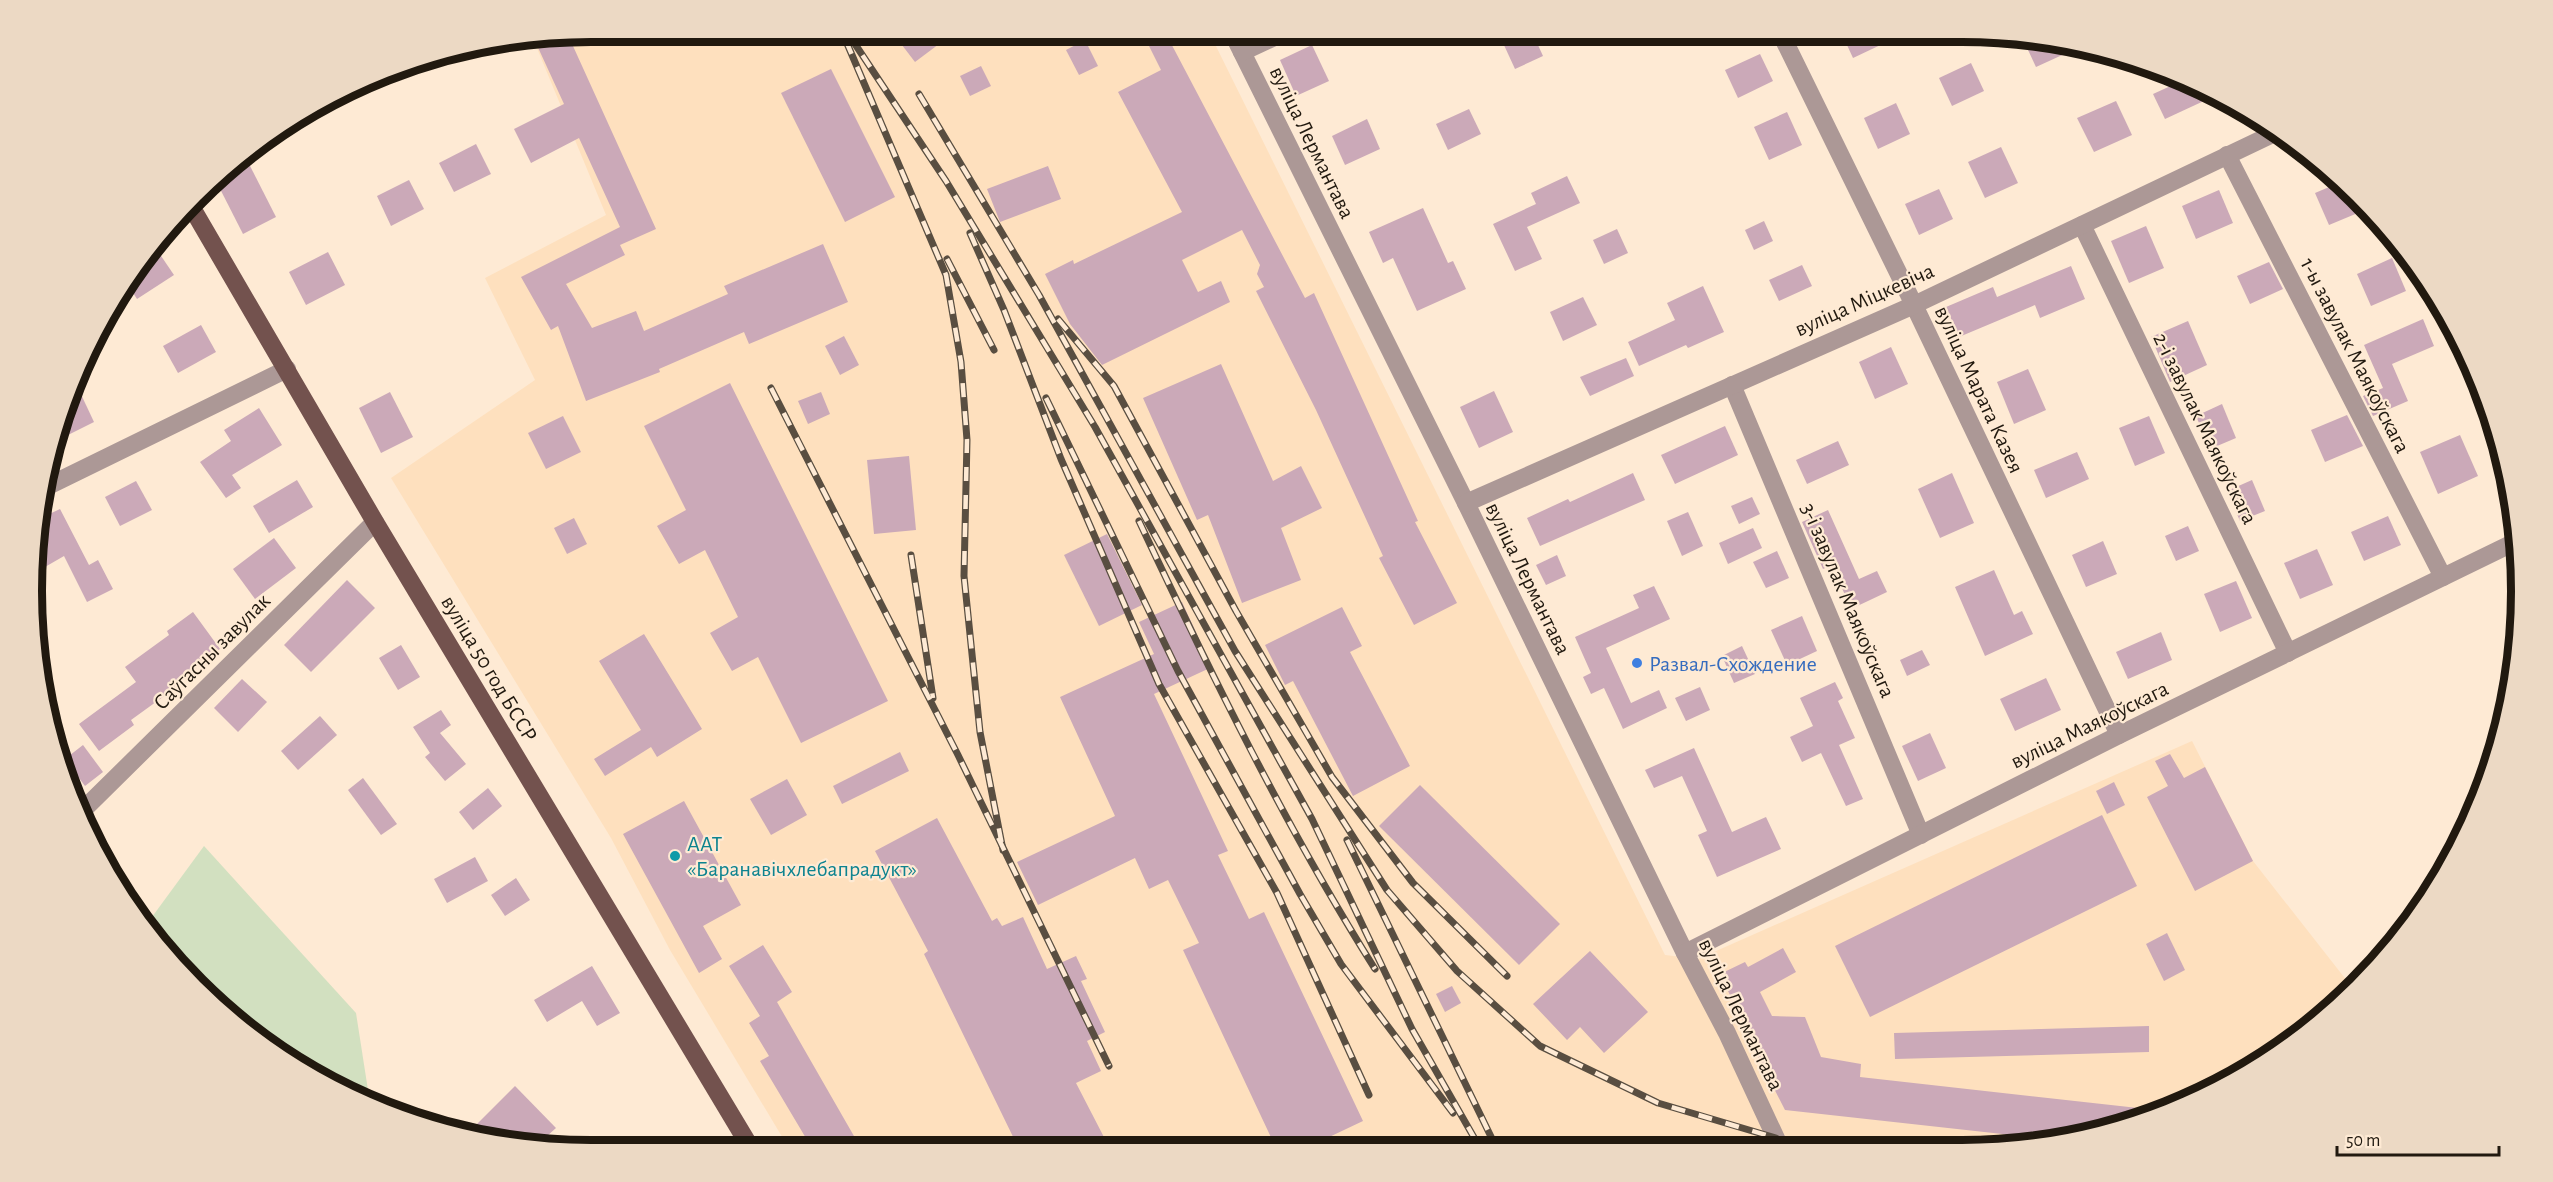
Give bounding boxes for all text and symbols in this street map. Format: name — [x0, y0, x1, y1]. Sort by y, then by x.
street label: вуліца Лермантава — [1266, 63, 1358, 222]
street label: 1-ы завулак Маякоўскага — [2296, 254, 2414, 457]
street label: вуліца Міцкевіча — [1791, 259, 1937, 340]
street label: вуліца Марата Казея — [1931, 302, 2027, 476]
street label: 2-і завулак Маякоўскага — [2149, 329, 2261, 528]
street label: вуліца Лермантава — [1482, 499, 1574, 658]
street label: 3-і завулак Маякоўскага — [1797, 500, 1899, 701]
street label: Саўгасны завулак — [149, 589, 274, 714]
street label: вуліца 50 год БССР — [437, 592, 541, 745]
place label: Развал-Схождение — [1649, 653, 1817, 675]
marker: Развал-Схождение — [1630, 656, 1644, 670]
street label: вуліца Маякоўскага — [2007, 677, 2172, 773]
place label: ААТ «Баранавічхлебапрадукт» — [687, 833, 917, 880]
marker: ААТ «Баранавічхлебапрадукт» — [668, 849, 682, 863]
street label: вуліца Лермантава — [1695, 935, 1787, 1094]
scale bar — [2337, 1119, 2499, 1157]
text: 50 m — [2346, 1132, 2380, 1150]

